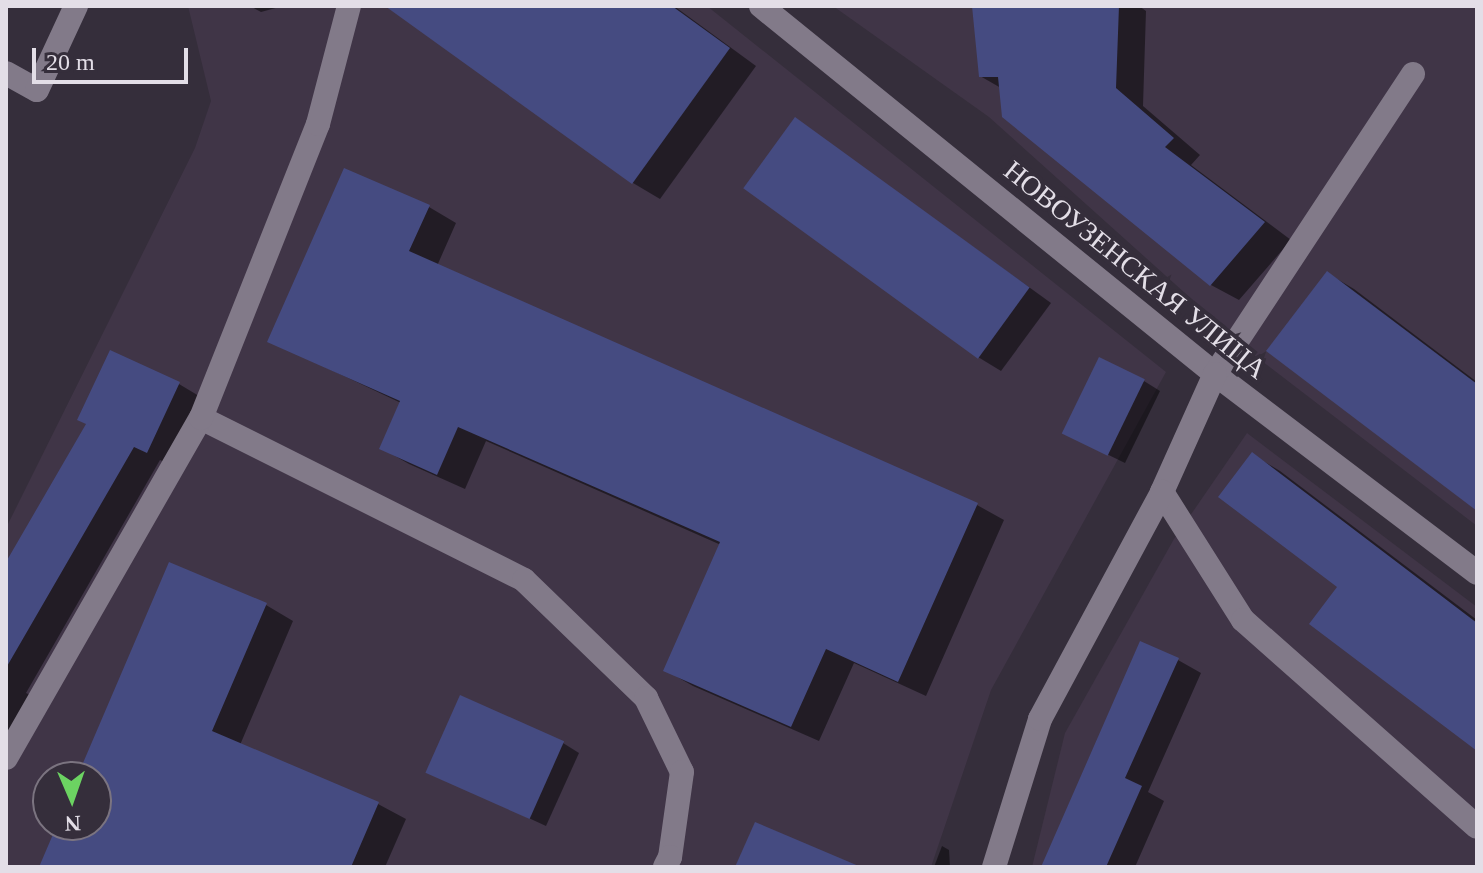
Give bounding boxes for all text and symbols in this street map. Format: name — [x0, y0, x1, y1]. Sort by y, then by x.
scale bar — [36, 32, 192, 82]
text: 20 m — [46, 49, 95, 75]
street label: НОВОУЗЕНСКАЯ УЛИЦА — [997, 154, 1273, 386]
north arrow — [32, 761, 112, 841]
text: N — [64, 811, 81, 836]

